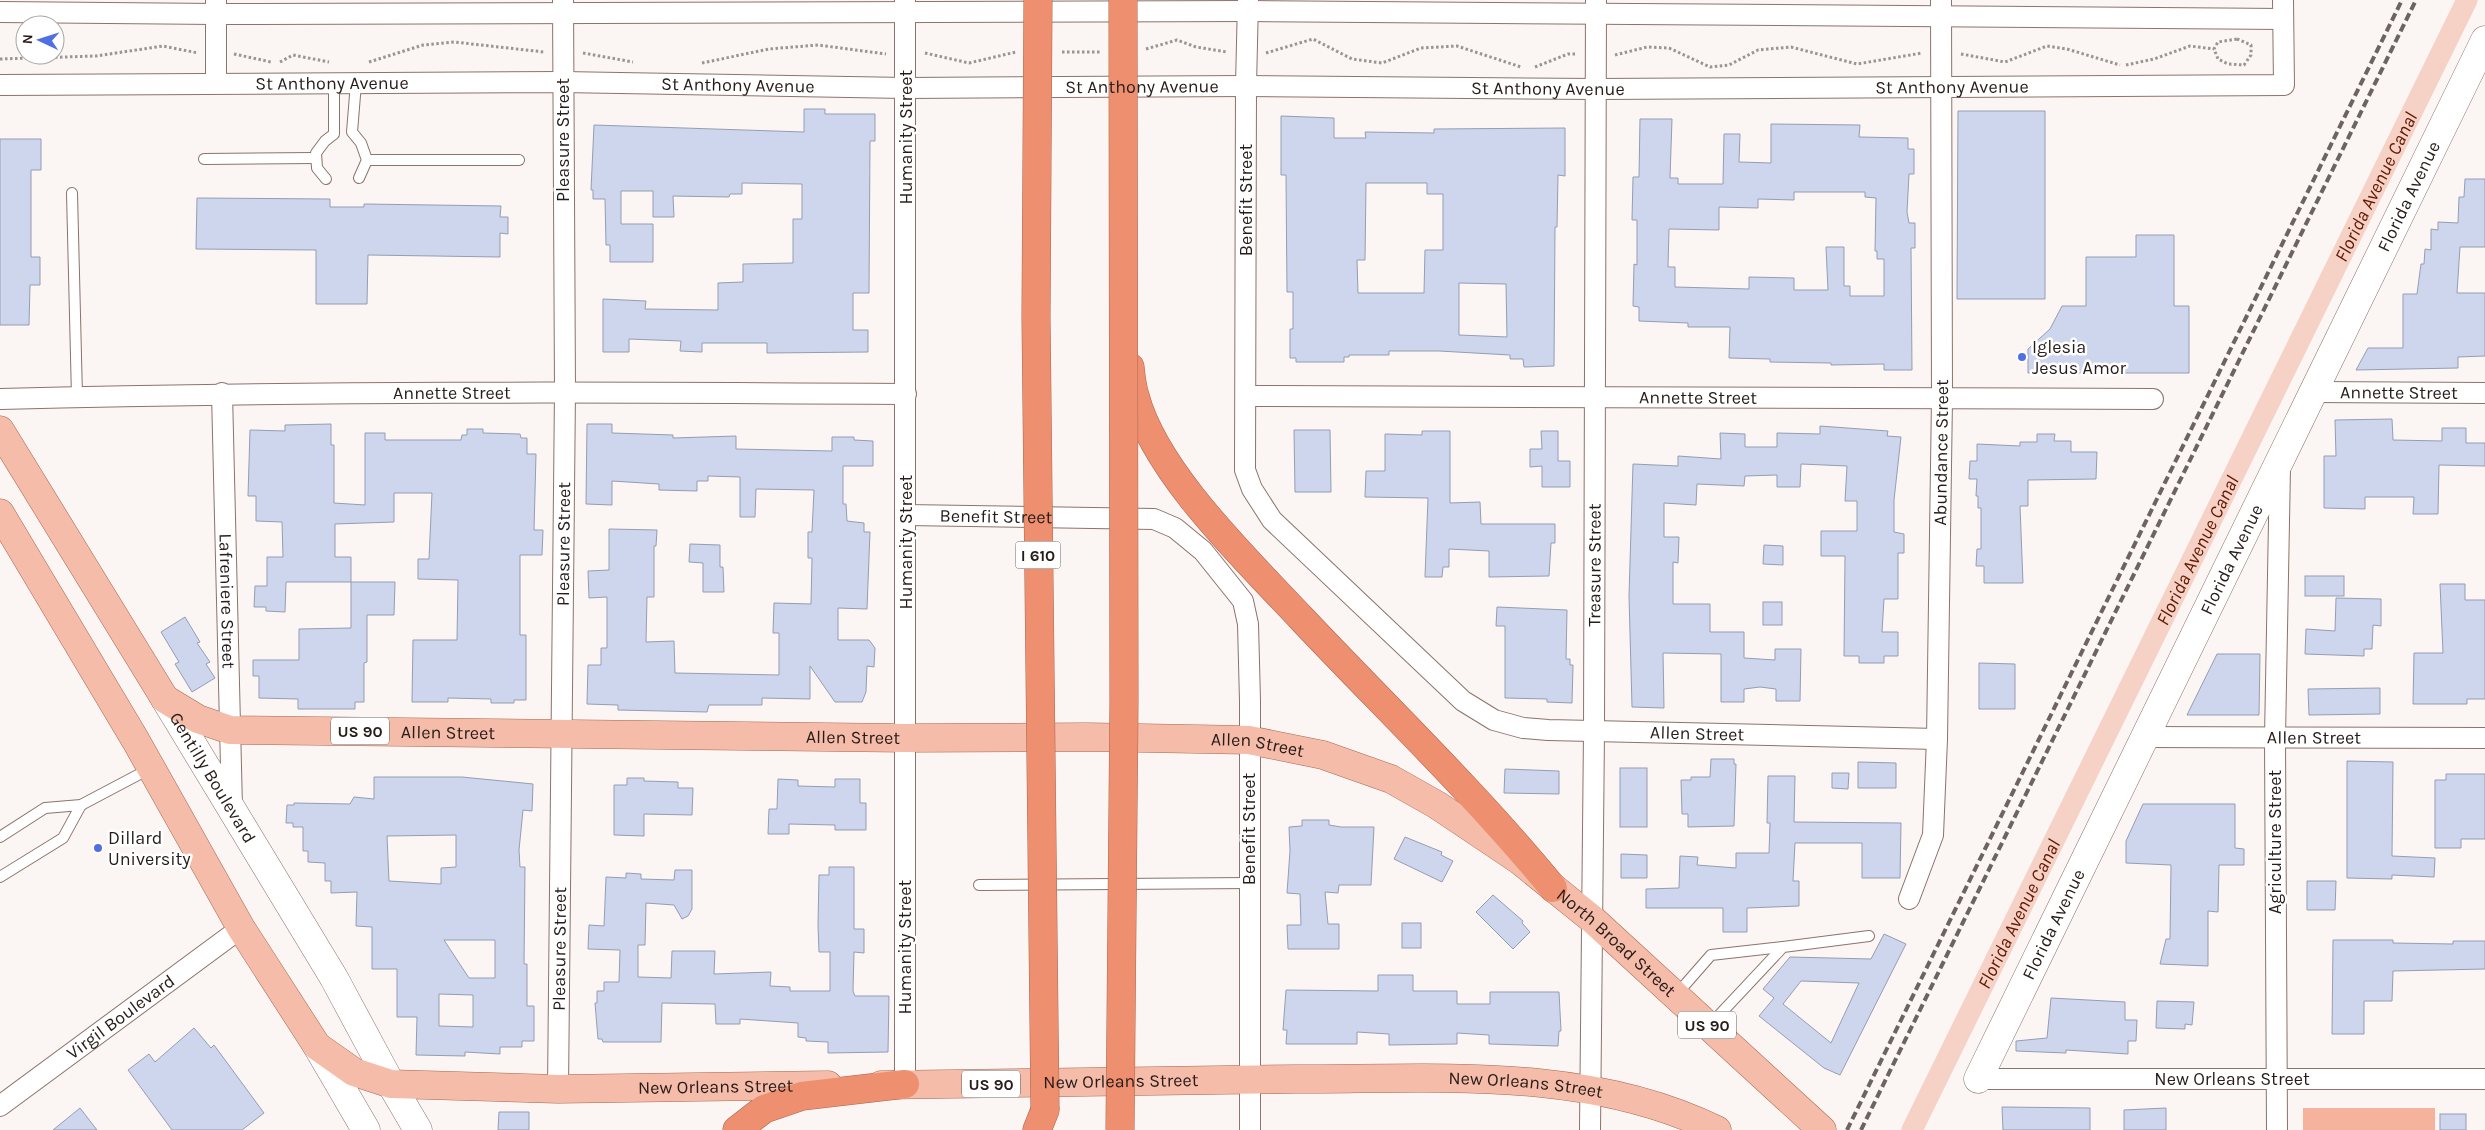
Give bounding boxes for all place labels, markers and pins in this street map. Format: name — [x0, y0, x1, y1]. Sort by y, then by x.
place label: Iglesia Jesus Amor — [2032, 336, 2127, 379]
marker: Iglesia Jesus Amor — [2016, 351, 2028, 363]
place label: Dillard University — [108, 827, 191, 870]
marker: Dillard University — [92, 842, 104, 854]

